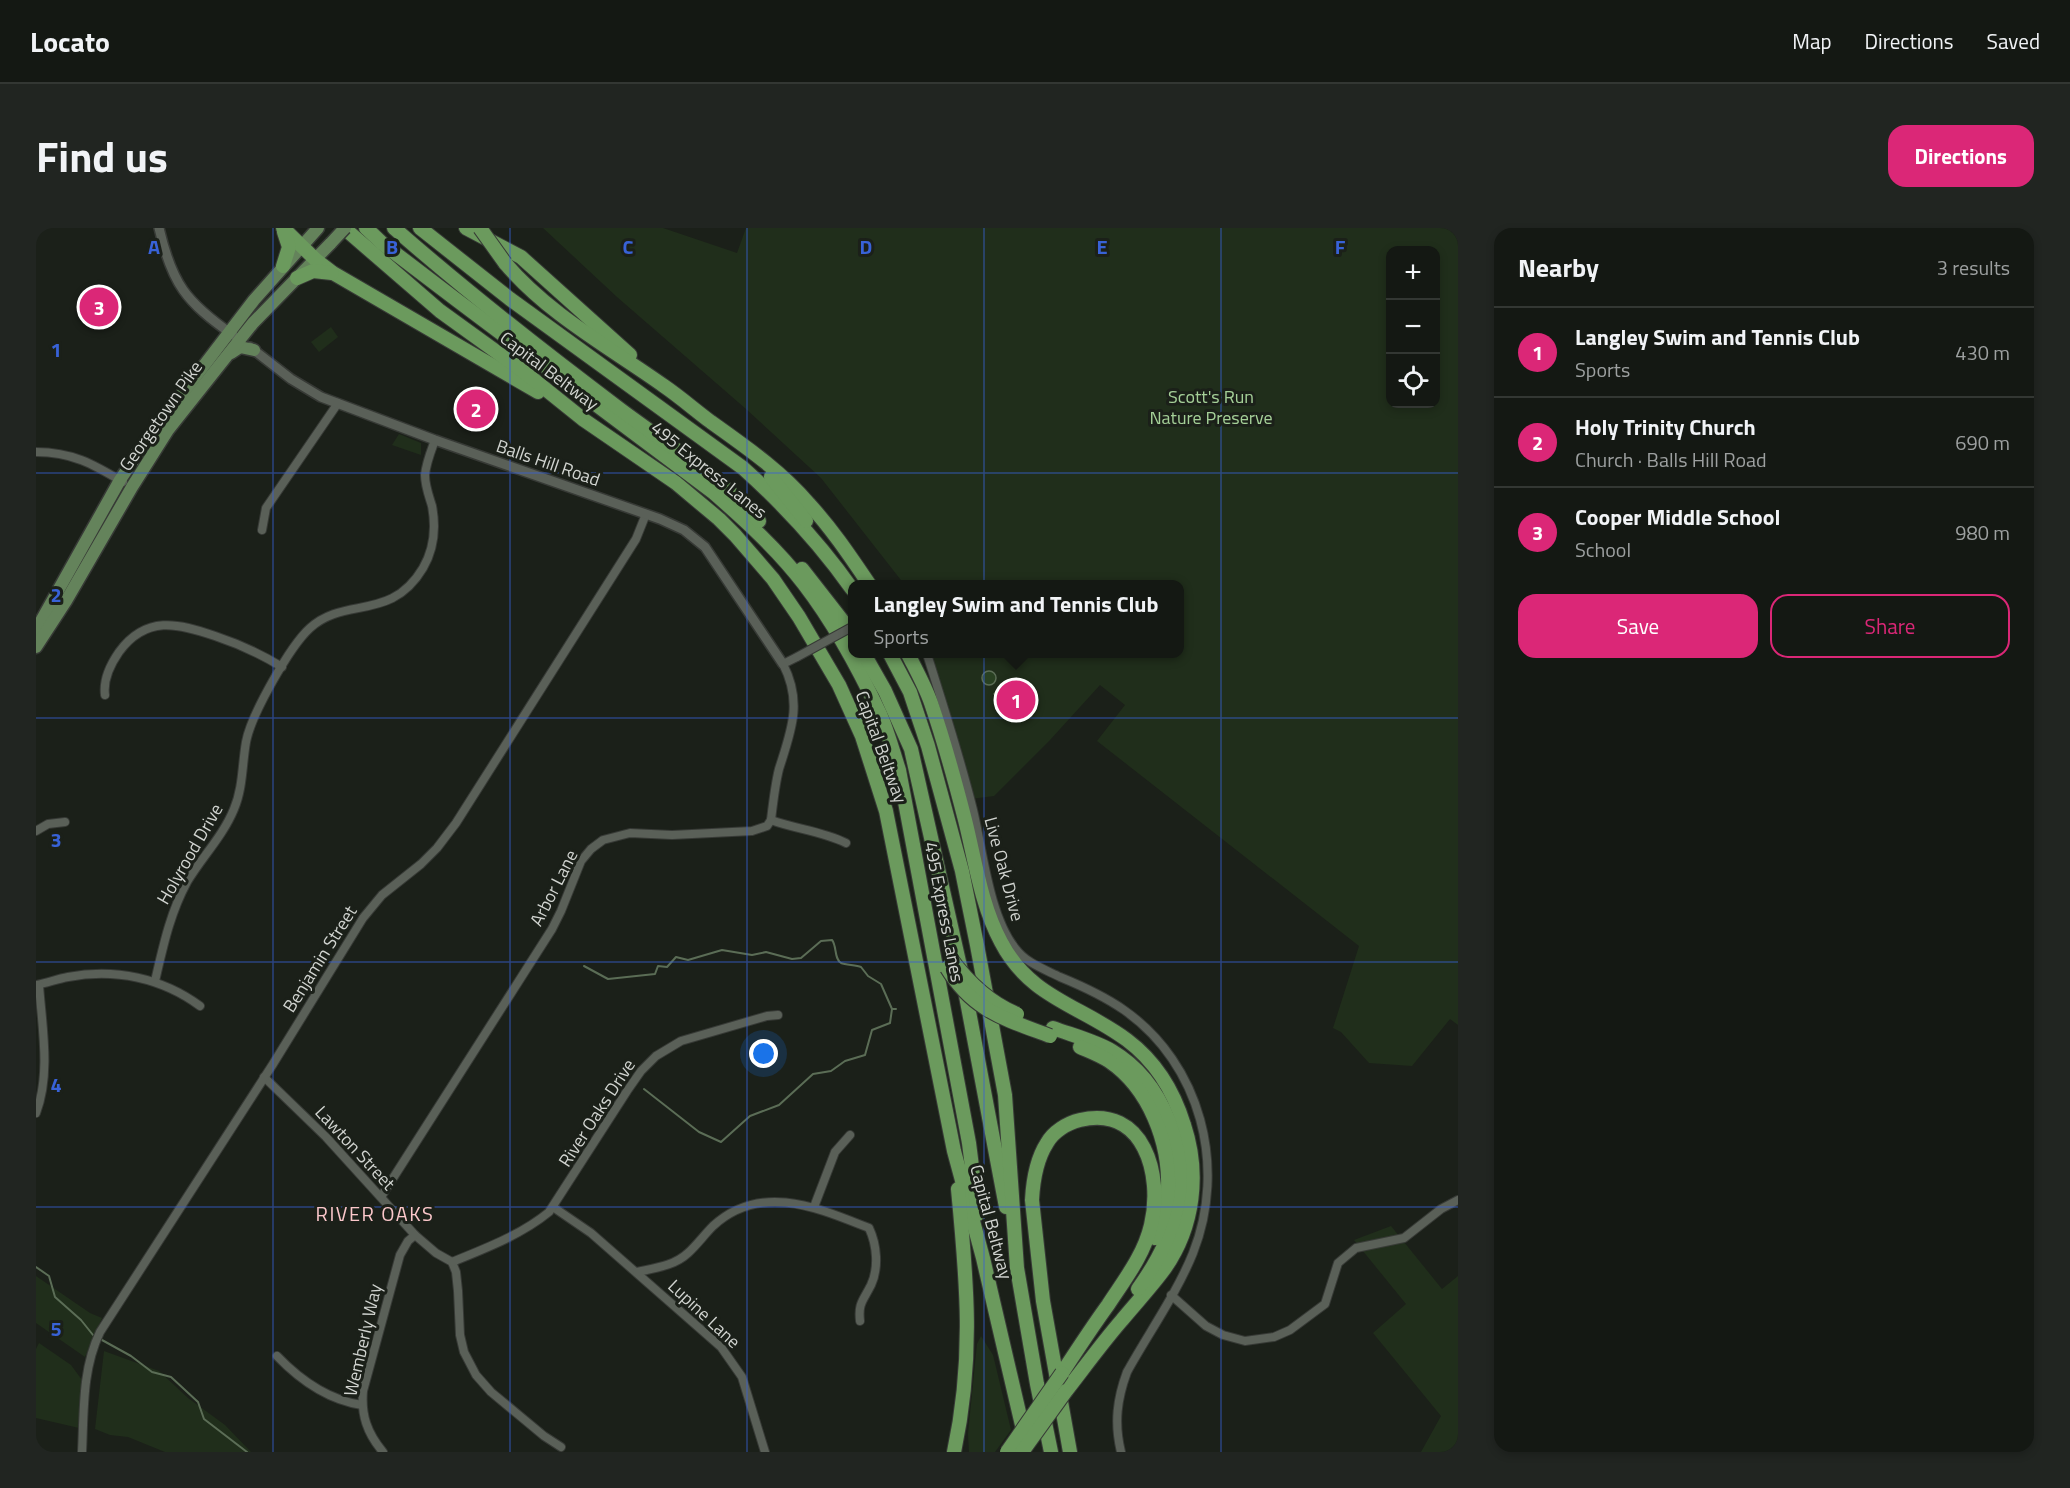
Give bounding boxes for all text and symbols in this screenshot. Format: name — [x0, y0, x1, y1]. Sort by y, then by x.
text: Locato — [30, 20, 110, 63]
text: Map — [1792, 25, 1832, 57]
text: Directions — [1865, 25, 1954, 57]
text: Saved — [1987, 25, 2040, 57]
text: Find us — [36, 124, 168, 188]
button: Directions — [1888, 125, 2034, 187]
text: A — [148, 231, 160, 262]
text: B — [386, 231, 398, 262]
text: C — [623, 231, 634, 262]
text: D — [860, 231, 872, 262]
text: E — [1096, 231, 1108, 262]
text: F — [1335, 231, 1346, 262]
map controls — [1386, 246, 1440, 408]
button: + — [1386, 246, 1440, 300]
text: Nearby — [1518, 248, 1599, 287]
text: 3 results — [1937, 252, 2010, 283]
pin: 3 — [80, 284, 118, 329]
button: − — [1386, 300, 1440, 354]
text: Langley Swim and Tennis Club — [1575, 320, 1860, 354]
street label: Capital Beltway — [494, 324, 605, 417]
text: 1 — [50, 334, 62, 365]
text: 1 — [1532, 337, 1543, 368]
text: 430 m — [1955, 337, 2010, 368]
button: locate — [1386, 354, 1440, 408]
text: Sports — [1575, 354, 1630, 385]
street label: Georgetown Pike — [112, 355, 209, 476]
park label: Scott's Run Nature Preserve — [1149, 383, 1273, 431]
pin: 2 — [456, 386, 496, 432]
text: Holy Trinity Church — [1575, 410, 1756, 444]
street label: 495 Express Lanes — [645, 414, 773, 525]
text: 2 — [1532, 427, 1543, 458]
text: 690 m — [1955, 427, 2010, 458]
street label: Balls Hill Road — [493, 432, 604, 493]
text: Church · Balls Hill Road — [1575, 444, 1767, 475]
text: Cooper Middle School — [1575, 500, 1780, 534]
text: 3 — [1532, 517, 1543, 548]
text: 980 m — [1955, 517, 2010, 548]
text: School — [1575, 534, 1631, 565]
text: 2 — [50, 579, 62, 610]
popup — [848, 580, 1184, 658]
text: Langley Swim and Tennis Club — [874, 587, 1159, 621]
button: Save — [1518, 594, 1758, 658]
button: Share — [1770, 594, 2010, 658]
text: Sports — [874, 621, 929, 652]
pin: 1 — [996, 678, 1036, 722]
street label: Capital Beltway — [849, 687, 914, 807]
street label: Holyrood Drive — [150, 798, 229, 909]
street label: Live Oak Drive — [978, 814, 1031, 924]
text: 3 — [50, 824, 62, 855]
street label: 495 Express Lanes — [918, 839, 971, 984]
street label: Arbor Lane — [523, 845, 584, 931]
street label: Benjamin Street — [276, 899, 364, 1018]
your location — [749, 1039, 778, 1068]
street label: River Oaks Drive — [551, 1053, 642, 1172]
text: 4 — [50, 1069, 62, 1100]
street label: Lawton Street — [309, 1099, 402, 1197]
street label: Capital Beltway — [963, 1162, 1020, 1282]
district label: RIVER OAKS — [316, 1198, 434, 1229]
street label: Lupine Lane — [662, 1273, 747, 1354]
street label: Wemberly Way — [336, 1281, 389, 1399]
text: 5 — [50, 1313, 62, 1344]

